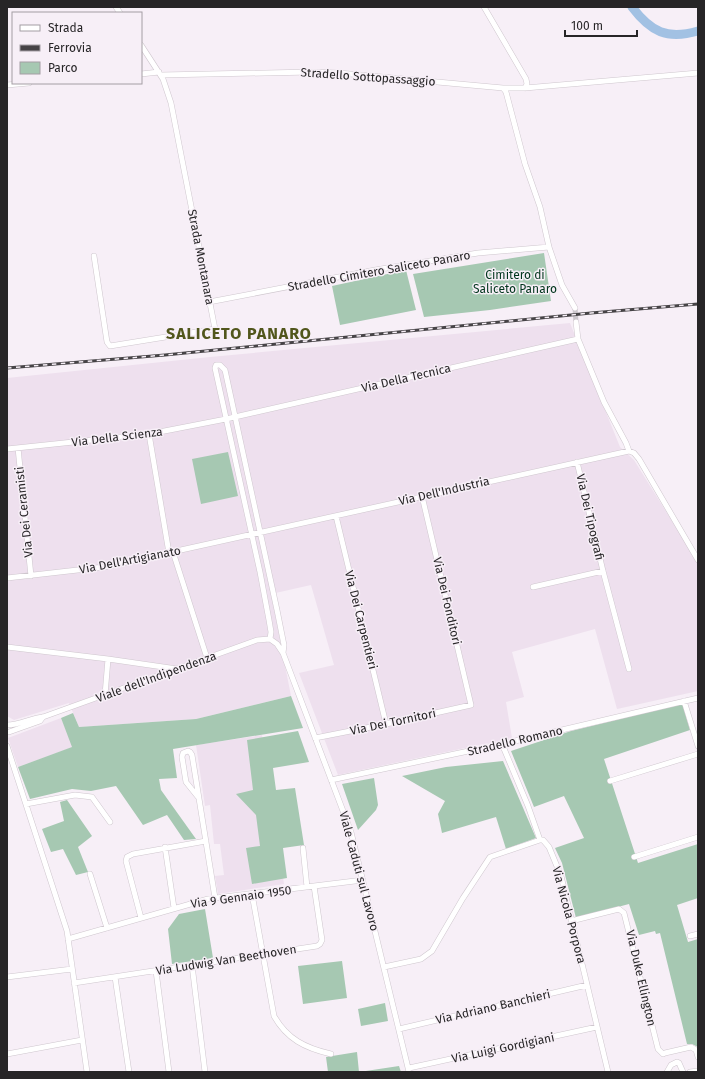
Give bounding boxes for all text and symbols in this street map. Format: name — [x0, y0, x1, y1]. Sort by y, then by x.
legend — [12, 12, 142, 84]
scale bar — [565, 12, 637, 38]
text: 100 m — [571, 19, 603, 33]
text: Strada — [48, 21, 83, 35]
text: Ferrovia — [48, 41, 92, 55]
text: Parco — [48, 61, 78, 75]
street label: Stradello Sottopassaggio — [300, 65, 436, 89]
street label: Strada Montanara — [185, 208, 217, 306]
street label: Stradello Cimitero Saliceto Panaro — [287, 248, 471, 294]
park label: Cimitero di Saliceto Panaro — [473, 268, 557, 296]
district label: SALICETO PANARO — [166, 324, 312, 343]
street label: Via Della Tecnica — [360, 361, 452, 395]
street label: Via Della Scienza — [71, 424, 163, 450]
street label: Via Dei Ceramisti — [12, 466, 36, 558]
street label: Via Dei Tipografi — [573, 472, 607, 562]
street label: Via Dell'Industria — [397, 474, 491, 508]
street label: Via Dell'Artigianato — [78, 543, 182, 577]
street label: Via Dei Fonditori — [430, 556, 464, 646]
street label: Via Dei Carpentieri — [342, 569, 380, 671]
street label: Viale dell'Indipendenza — [94, 649, 218, 705]
street label: Via Dei Tornitori — [349, 706, 437, 738]
street label: Stradello Romano — [466, 723, 564, 759]
street label: Viale Caduti sul Lavoro — [336, 810, 382, 932]
street label: Via Nicola Porpora — [549, 865, 589, 965]
street label: Via 9 Gennaio 1950 — [190, 883, 293, 911]
street label: Via Duke Ellington — [623, 928, 659, 1028]
street label: Via Ludwig Van Beethoven — [155, 942, 297, 978]
street label: Via Adriano Banchieri — [434, 987, 552, 1027]
street label: Via Luigi Gordigiani — [450, 1030, 556, 1066]

